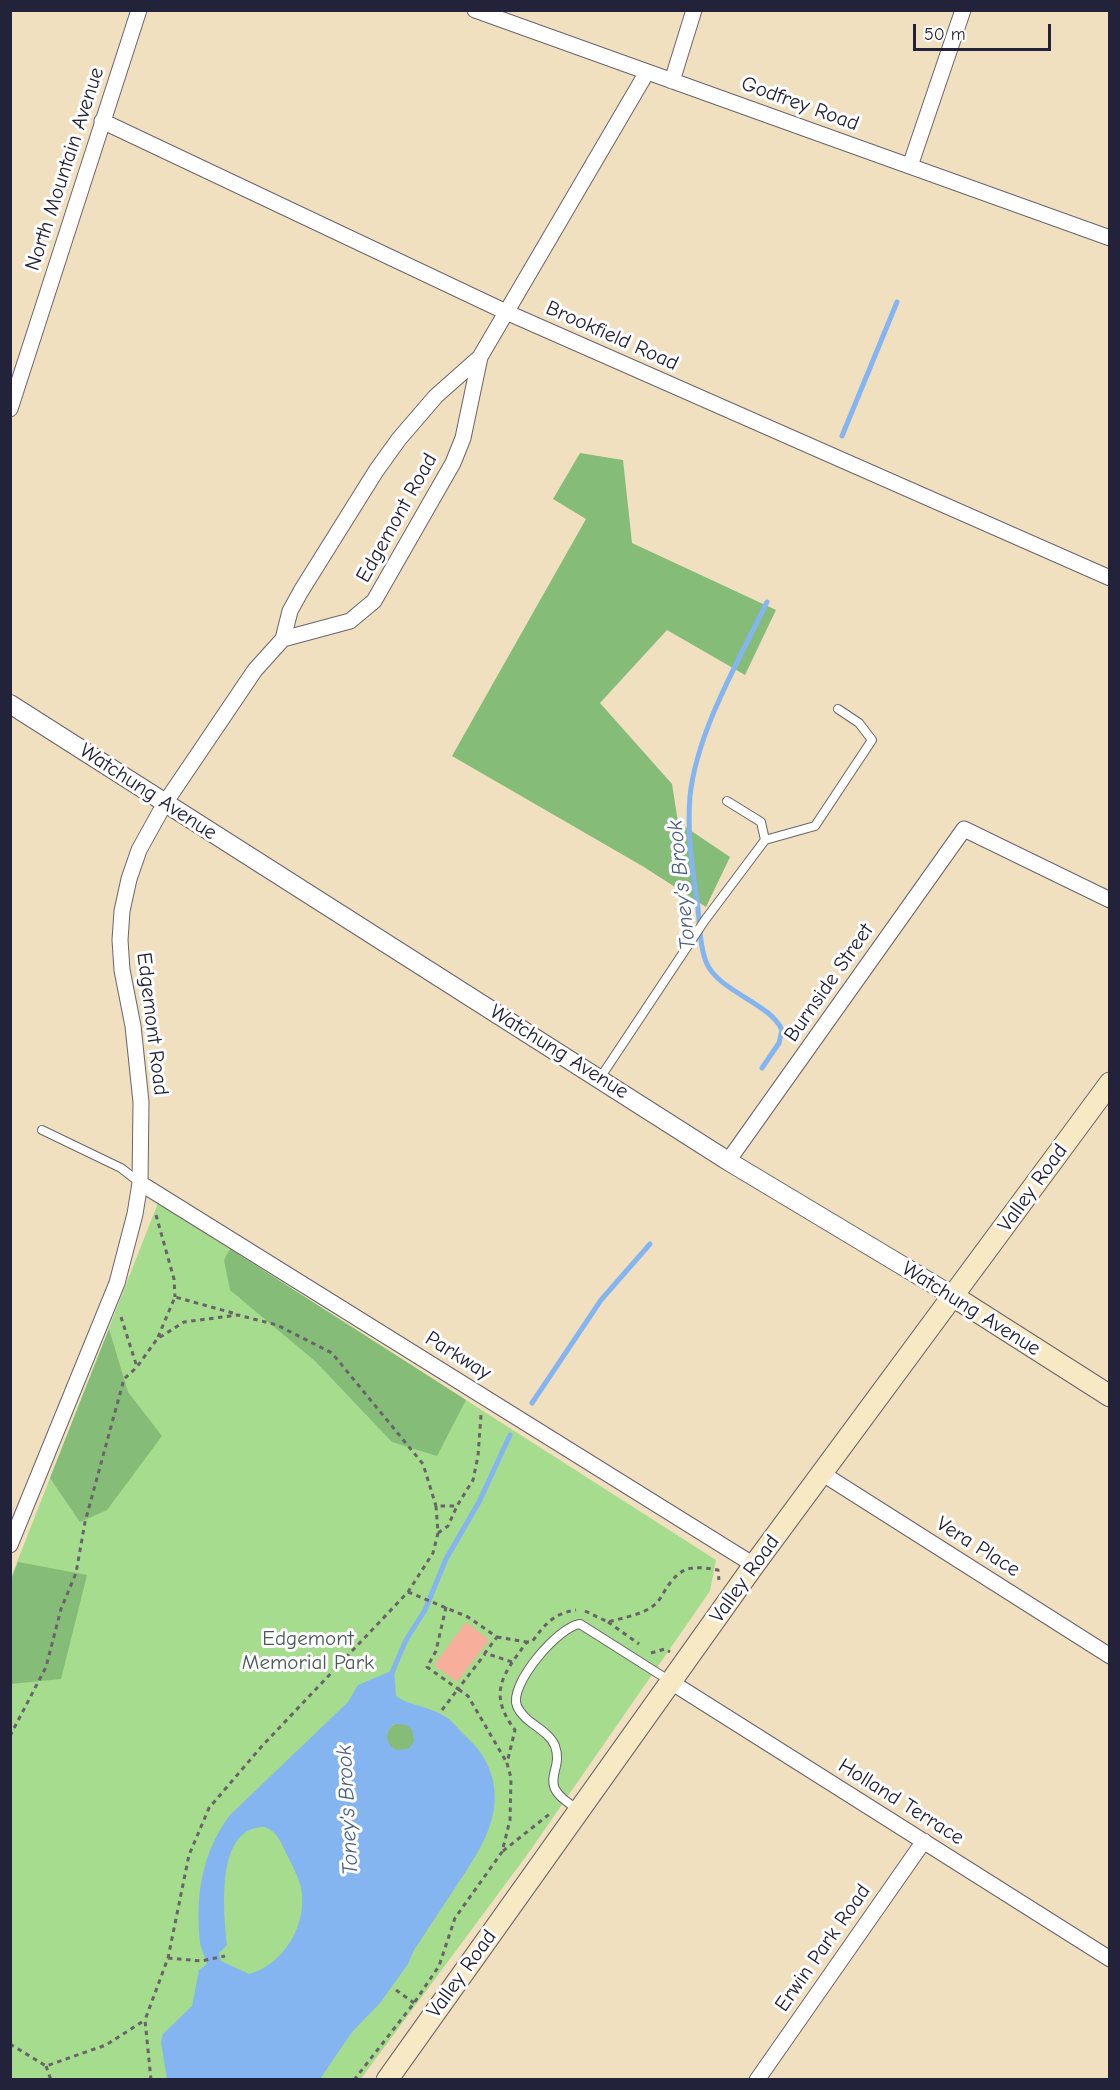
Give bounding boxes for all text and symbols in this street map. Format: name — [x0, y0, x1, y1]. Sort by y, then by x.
scale bar — [916, 12, 1054, 50]
text: 50 m — [924, 24, 966, 45]
street label: North Mountain Avenue — [20, 64, 110, 274]
street label: Godfrey Road — [738, 71, 862, 137]
street label: Brookfield Road — [542, 295, 682, 377]
street label: Edgemont Road — [351, 449, 443, 587]
street label: Watchung Avenue — [75, 738, 221, 846]
water label: Toney's Brook — [662, 819, 702, 951]
street label: Burnside Street — [779, 919, 879, 1047]
street label: Edgemont Road — [131, 951, 173, 1097]
street label: Watchung Avenue — [485, 999, 633, 1105]
street label: Valley Road — [993, 1139, 1073, 1237]
street label: Watchung Avenue — [897, 1256, 1045, 1362]
street label: Parkway — [421, 1326, 495, 1386]
street label: Vera Place — [931, 1511, 1025, 1583]
street label: Valley Road — [705, 1530, 785, 1628]
park label: Edgemont Memorial Park — [242, 1626, 374, 1676]
water label: Toney's Brook — [331, 1744, 365, 1876]
street label: Holland Terrace — [833, 1753, 969, 1851]
street label: Erwin Park Road — [770, 1880, 876, 2016]
street label: Valley Road — [422, 1925, 502, 2023]

